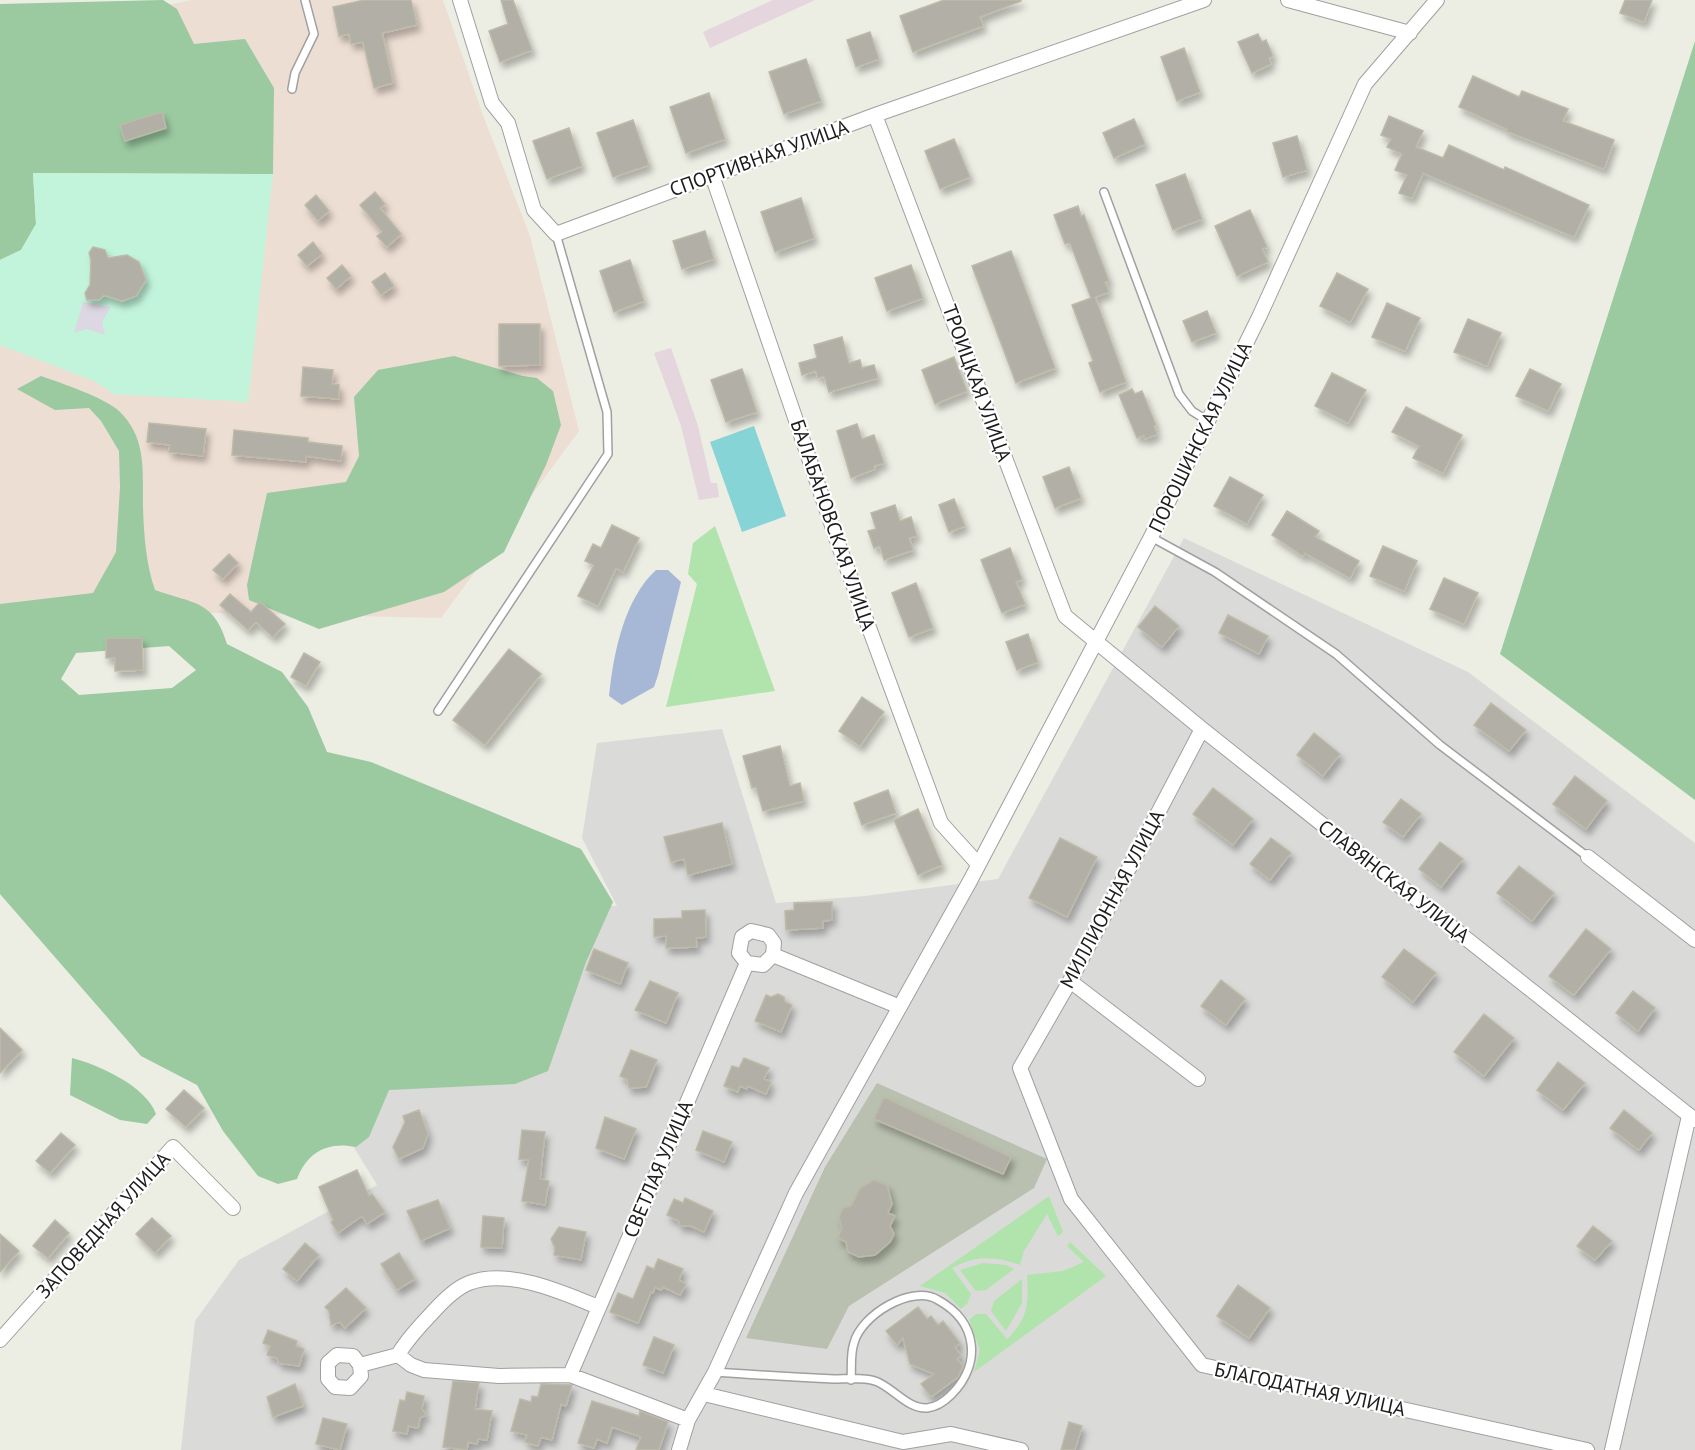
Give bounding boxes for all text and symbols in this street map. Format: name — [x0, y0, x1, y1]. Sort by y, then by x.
street label: СПОРТИВНАЯ УЛИЦА — [666, 113, 852, 203]
street label: ТРОИЦКАЯ УЛИЦА — [937, 301, 1018, 465]
street label: ПОРОШИНСКАЯ УЛИЦА — [1142, 337, 1258, 537]
street label: БАЛАБАНОВСКАЯ УЛИЦА — [785, 416, 881, 634]
street label: МИЛЛИОННАЯ УЛИЦА — [1054, 805, 1170, 993]
street label: СЛАВЯНСКАЯ УЛИЦА — [1313, 814, 1475, 949]
street label: СВЕТЛАЯ УЛИЦА — [617, 1096, 699, 1241]
street label: ЗАПОВЕДНАЯ УЛИЦА — [30, 1146, 176, 1304]
street label: БЛАГОДАТНАЯ УЛИЦА — [1212, 1356, 1408, 1422]

